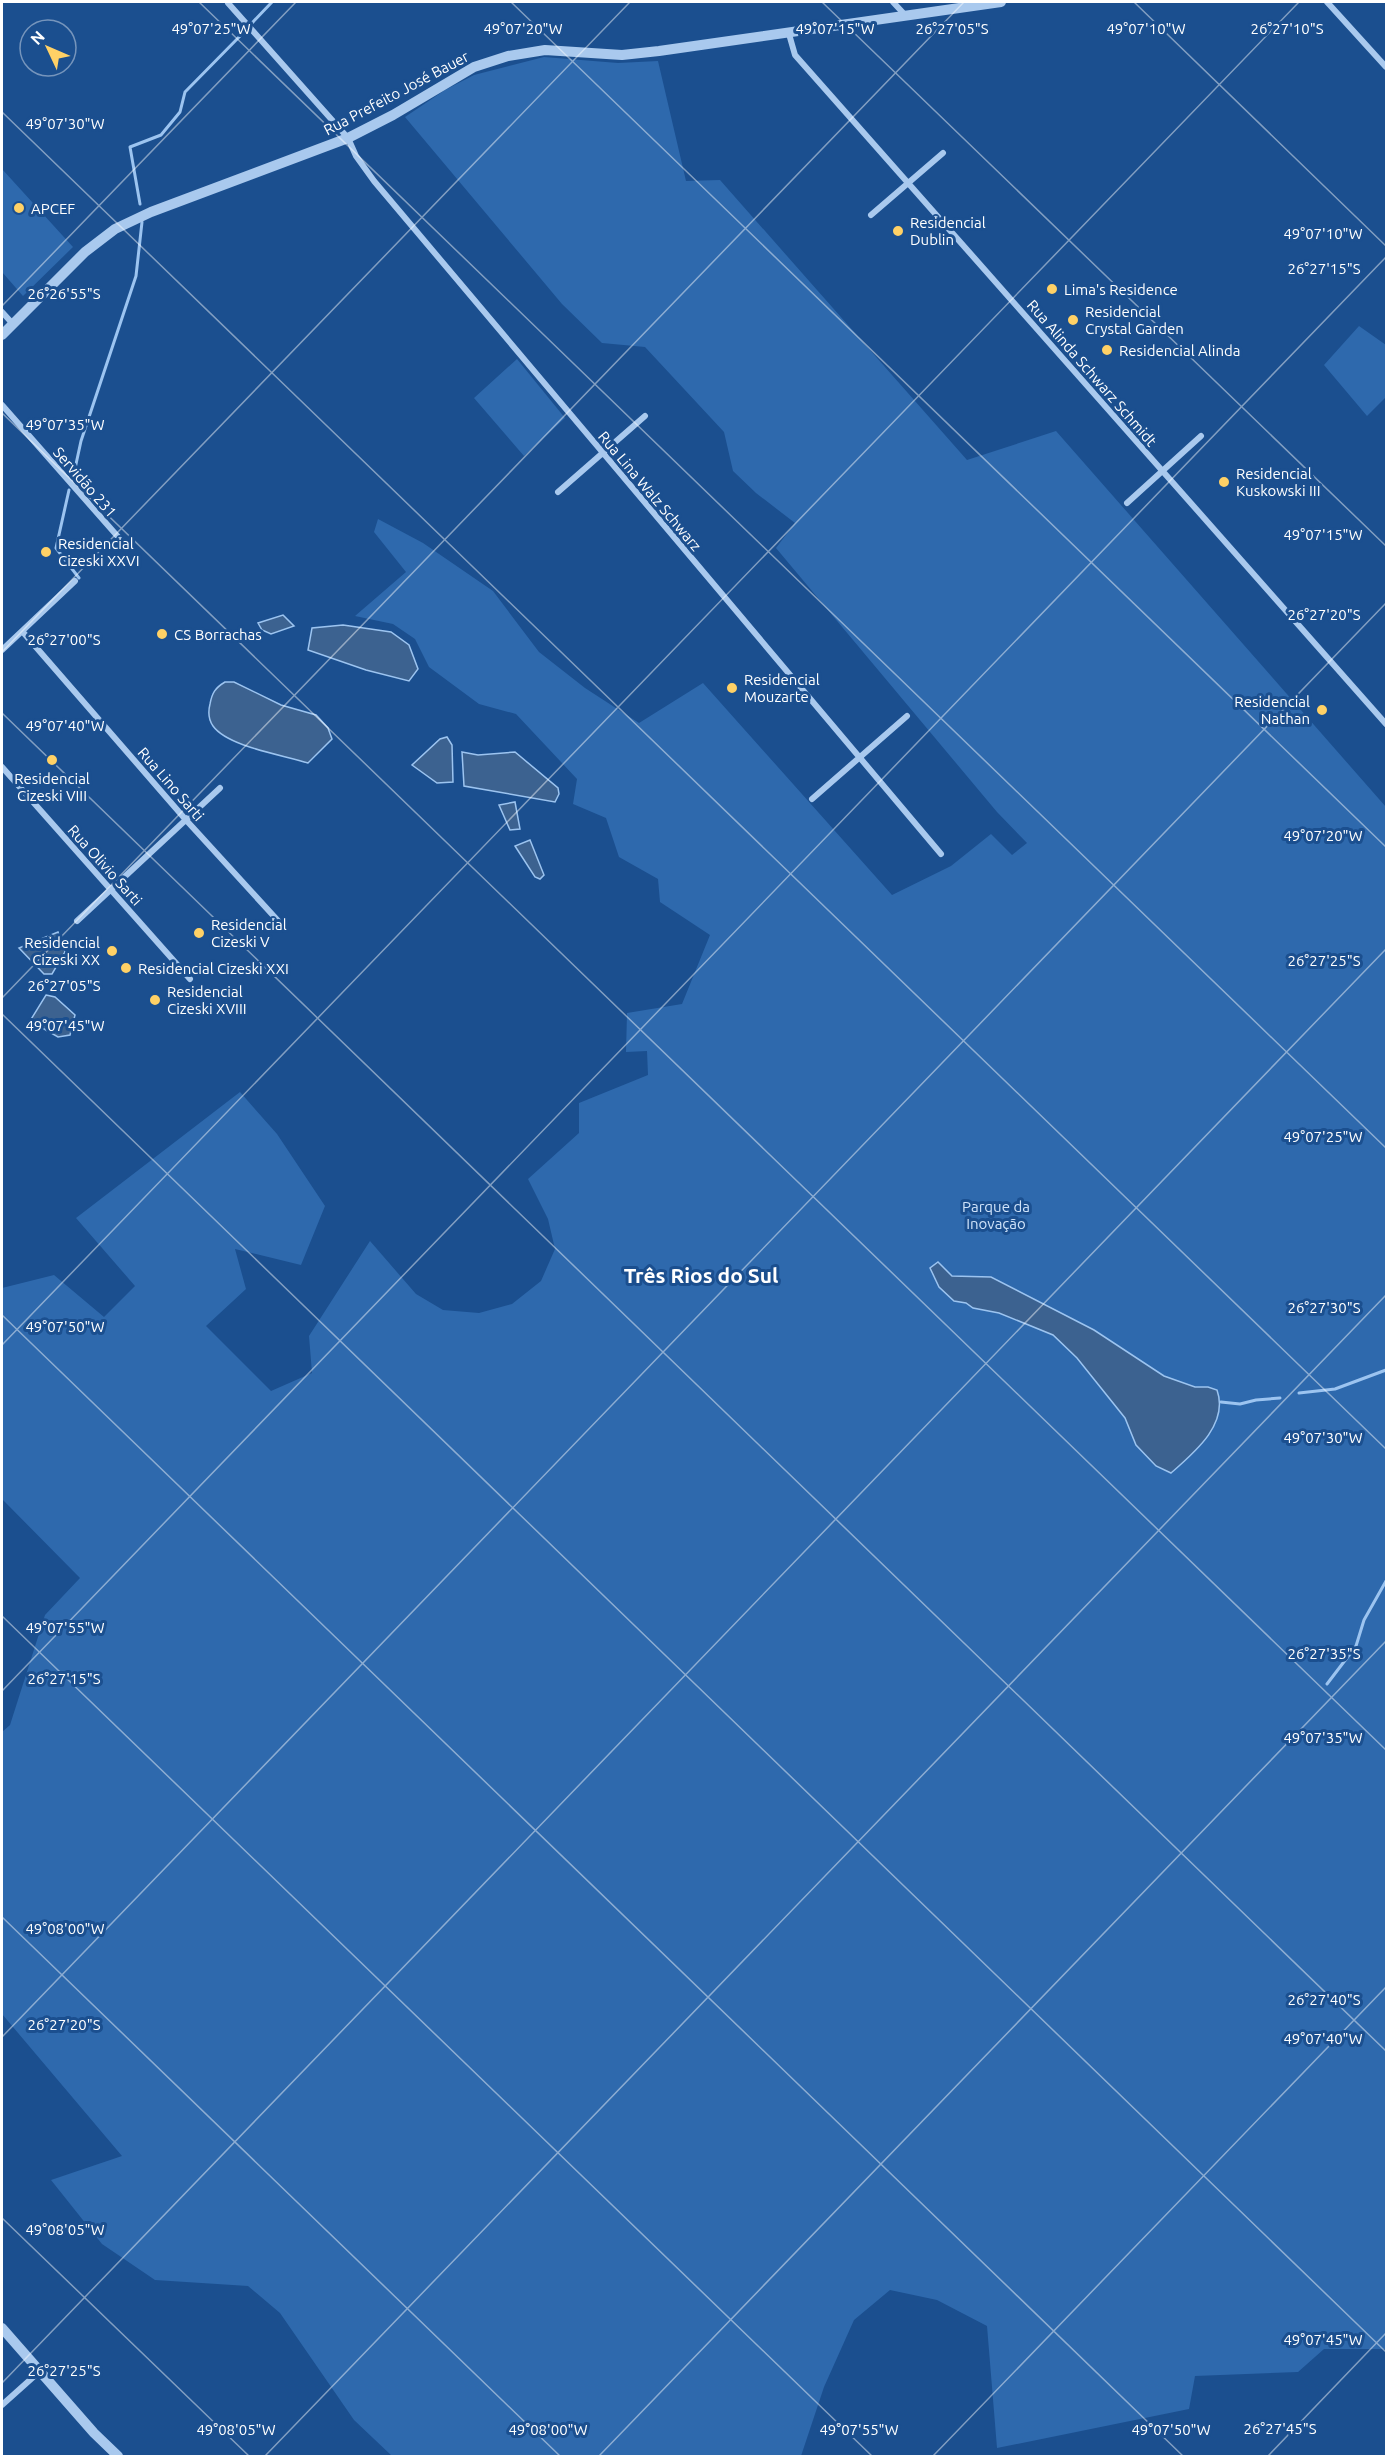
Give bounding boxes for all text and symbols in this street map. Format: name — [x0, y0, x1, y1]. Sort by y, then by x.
north arrow — [18, 18, 78, 78]
text: 49°07'25"W — [171, 20, 251, 37]
text: 49°07'20"W — [483, 20, 563, 37]
text: 49°07'15"W — [795, 20, 875, 37]
text: 26°27'05"S — [915, 20, 989, 37]
text: 49°07'10"W — [1106, 20, 1186, 37]
text: 26°27'10"S — [1250, 20, 1324, 37]
text: N — [27, 27, 48, 48]
street label: Rua Prefeito José Bauer — [321, 47, 472, 138]
text: 49°07'30"W — [25, 115, 105, 132]
place label: APCEF — [31, 200, 75, 217]
marker: APCEF — [12, 201, 26, 215]
place label: Residencial Dublin — [910, 214, 986, 248]
marker: Residencial Dublin — [891, 224, 905, 238]
text: 49°07'10"W — [1283, 225, 1363, 242]
text: 26°27'15"S — [1287, 260, 1361, 277]
place label: Lima's Residence — [1064, 281, 1178, 298]
marker: Lima's Residence — [1045, 282, 1059, 296]
text: 26°26'55"S — [27, 285, 101, 302]
street label: Rua Alinda Schwarz Schmidt — [1024, 296, 1160, 450]
place label: Residencial Crystal Garden — [1085, 303, 1184, 337]
marker: Residencial Crystal Garden — [1066, 313, 1080, 327]
place label: Residencial Alinda — [1119, 342, 1240, 359]
marker: Residencial Alinda — [1100, 343, 1114, 357]
text: 49°07'35"W — [25, 416, 105, 433]
street label: Rua Lina Walz Schwarz — [595, 428, 705, 554]
street label: Servidão 231 — [50, 444, 120, 520]
place label: Residencial Kuskowski III — [1236, 465, 1321, 499]
marker: Residencial Kuskowski III — [1217, 475, 1231, 489]
text: 49°07'15"W — [1283, 526, 1363, 543]
place label: Residencial Cizeski XXVI — [58, 535, 139, 569]
marker: Residencial Cizeski XXVI — [39, 545, 53, 559]
text: 26°27'20"S — [1287, 606, 1361, 623]
place label: CS Borrachas — [174, 626, 262, 643]
marker: CS Borrachas — [155, 627, 169, 641]
text: 26°27'00"S — [27, 631, 101, 648]
place label: Residencial Mouzarte — [744, 671, 820, 705]
marker: Residencial Mouzarte — [725, 681, 739, 695]
place label: Residencial Nathan — [1234, 693, 1310, 727]
marker: Residencial Nathan — [1315, 703, 1329, 717]
text: 49°07'40"W — [25, 717, 105, 734]
street label: Rua Lino Sarti — [134, 744, 208, 824]
marker: Residencial Cizeski VIII — [45, 753, 59, 767]
place label: Residencial Cizeski VIII — [14, 770, 90, 804]
street label: Rua Olivio Sarti — [64, 821, 146, 909]
text: 49°07'20"W — [1283, 827, 1363, 844]
place label: Residencial Cizeski V — [211, 916, 287, 950]
marker: Residencial Cizeski V — [192, 926, 206, 940]
place label: Residencial Cizeski XX — [24, 934, 100, 968]
marker: Residencial Cizeski XX — [105, 944, 119, 958]
text: 26°27'25"S — [1287, 952, 1361, 969]
place label: Residencial Cizeski XXI — [138, 960, 289, 977]
marker: Residencial Cizeski XXI — [119, 961, 133, 975]
text: 26°27'05"S — [27, 977, 101, 994]
place label: Residencial Cizeski XVIII — [167, 983, 247, 1017]
marker: Residencial Cizeski XVIII — [148, 993, 162, 1007]
text: 49°07'45"W — [25, 1017, 105, 1034]
text: 49°07'25"W — [1283, 1128, 1363, 1145]
park label: Parque da Inovação — [962, 1198, 1030, 1232]
district label: Três Rios do Sul — [624, 1263, 778, 1287]
text: 26°27'30"S — [1287, 1299, 1361, 1316]
text: 49°07'50"W — [25, 1318, 105, 1335]
text: 49°07'30"W — [1283, 1429, 1363, 1446]
text: 49°07'55"W — [25, 1619, 105, 1636]
text: 26°27'35"S — [1287, 1645, 1361, 1662]
text: 26°27'15"S — [27, 1670, 101, 1687]
text: 49°07'35"W — [1283, 1729, 1363, 1746]
text: 49°08'00"W — [25, 1920, 105, 1937]
text: 26°27'40"S — [1287, 1991, 1361, 2008]
text: 26°27'20"S — [27, 2016, 101, 2033]
text: 49°07'40"W — [1283, 2030, 1363, 2047]
text: 49°08'05"W — [25, 2221, 105, 2238]
text: 49°07'45"W — [1283, 2331, 1363, 2348]
text: 26°27'25"S — [27, 2362, 101, 2379]
text: 26°27'45"S — [1243, 2420, 1317, 2437]
text: 49°08'05"W — [196, 2421, 276, 2438]
text: 49°08'00"W — [508, 2421, 588, 2438]
text: 49°07'55"W — [819, 2421, 899, 2438]
text: 49°07'50"W — [1131, 2421, 1211, 2438]

